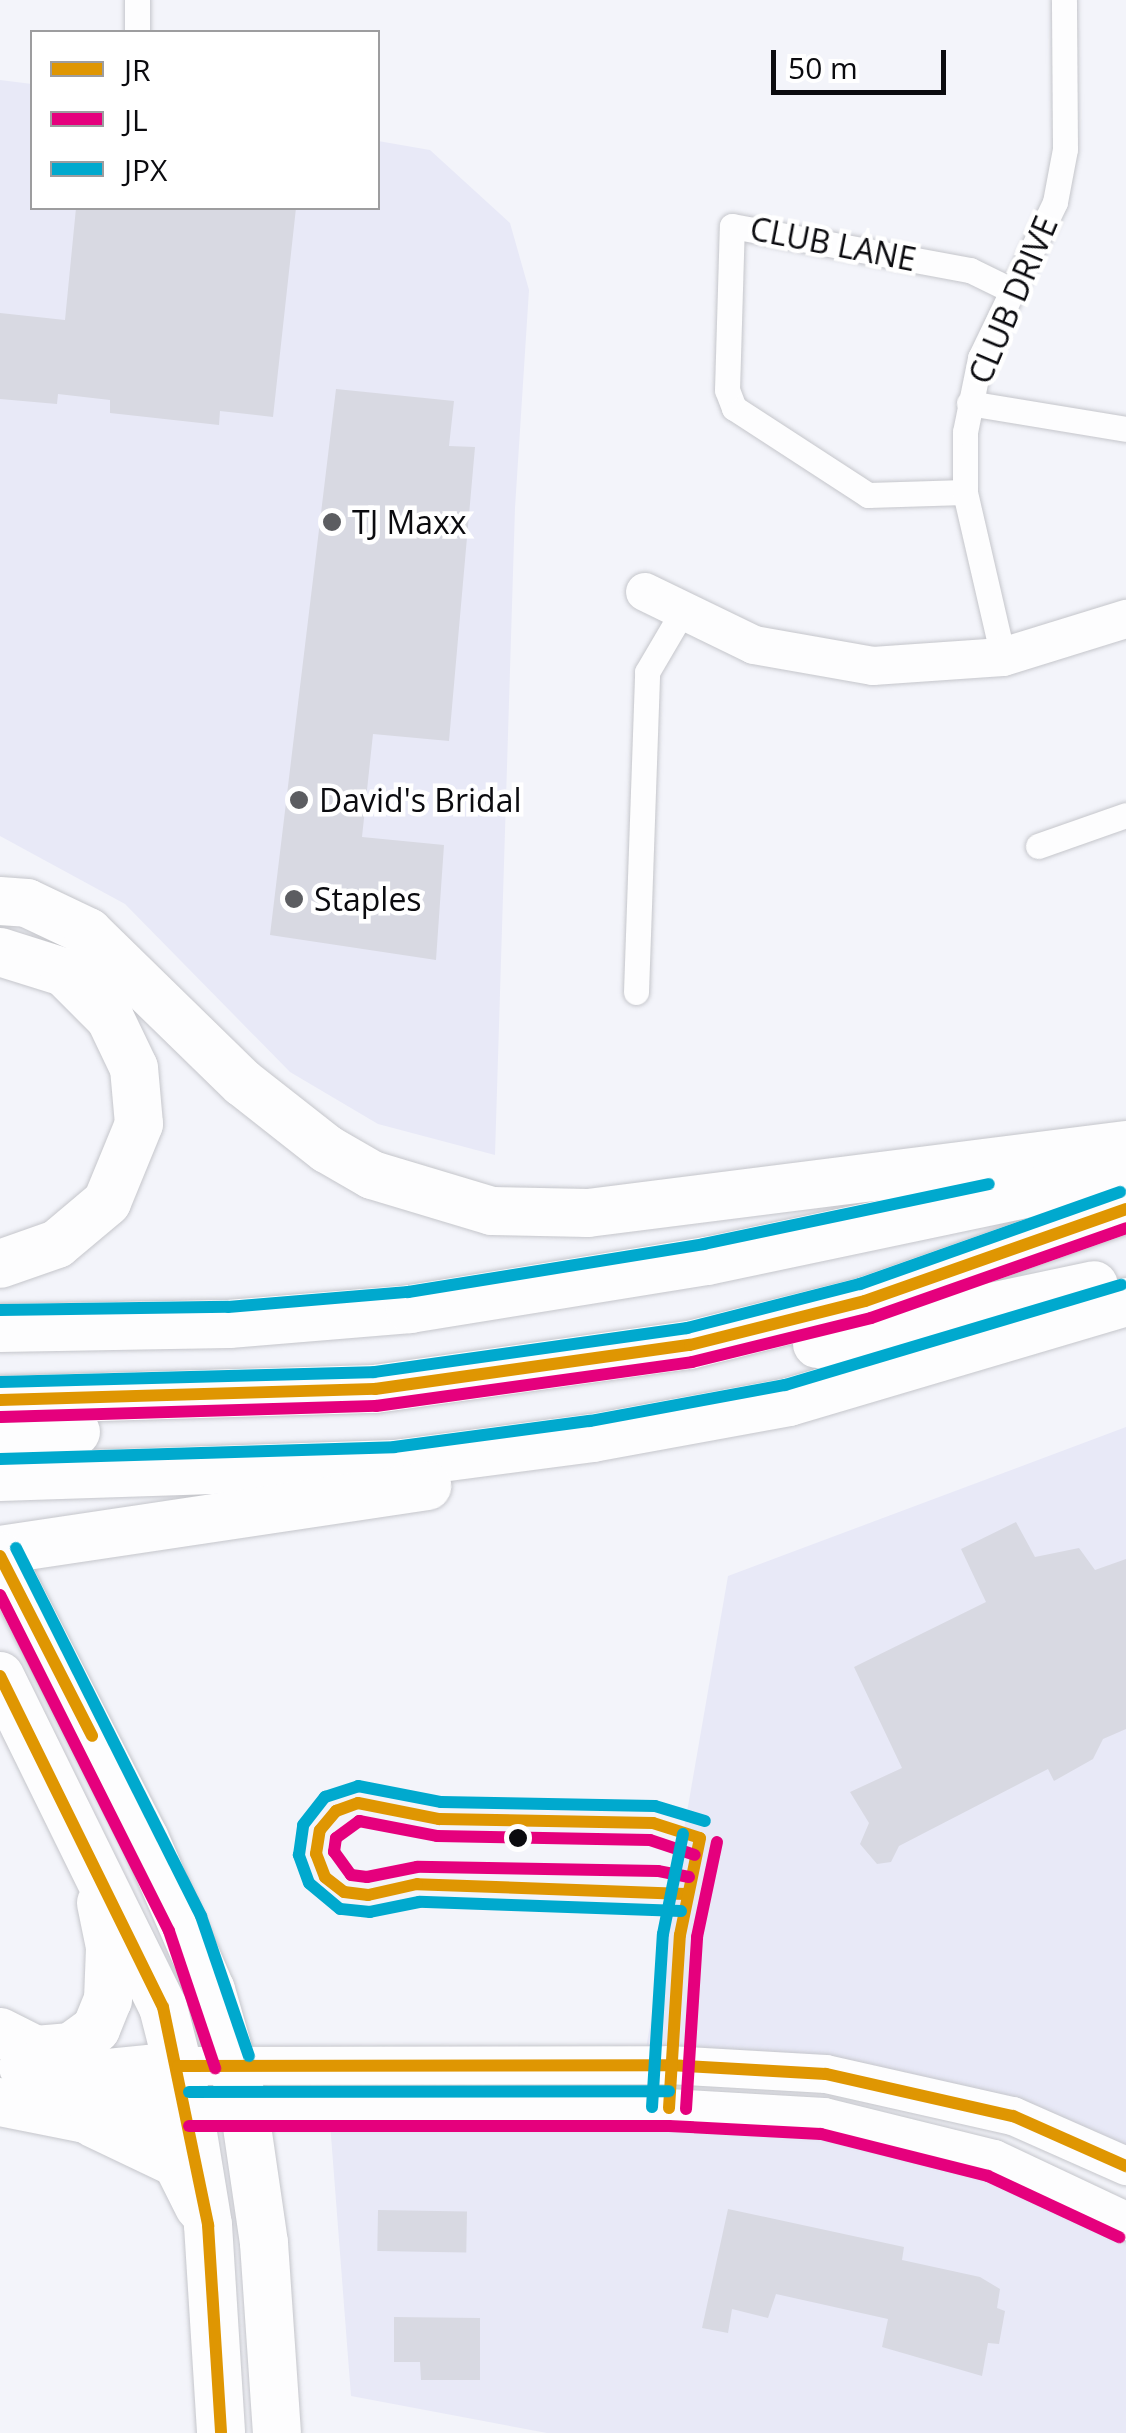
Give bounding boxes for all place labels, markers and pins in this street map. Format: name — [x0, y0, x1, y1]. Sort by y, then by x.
place label: TJ Maxx — [352, 503, 467, 541]
marker: TJ Maxx — [321, 511, 343, 533]
place label: David's Bridal — [319, 781, 521, 819]
marker: David's Bridal — [288, 789, 310, 811]
place label: Staples — [314, 880, 422, 918]
marker: Staples — [283, 888, 305, 910]
unlabelled marker — [508, 1828, 528, 1848]

